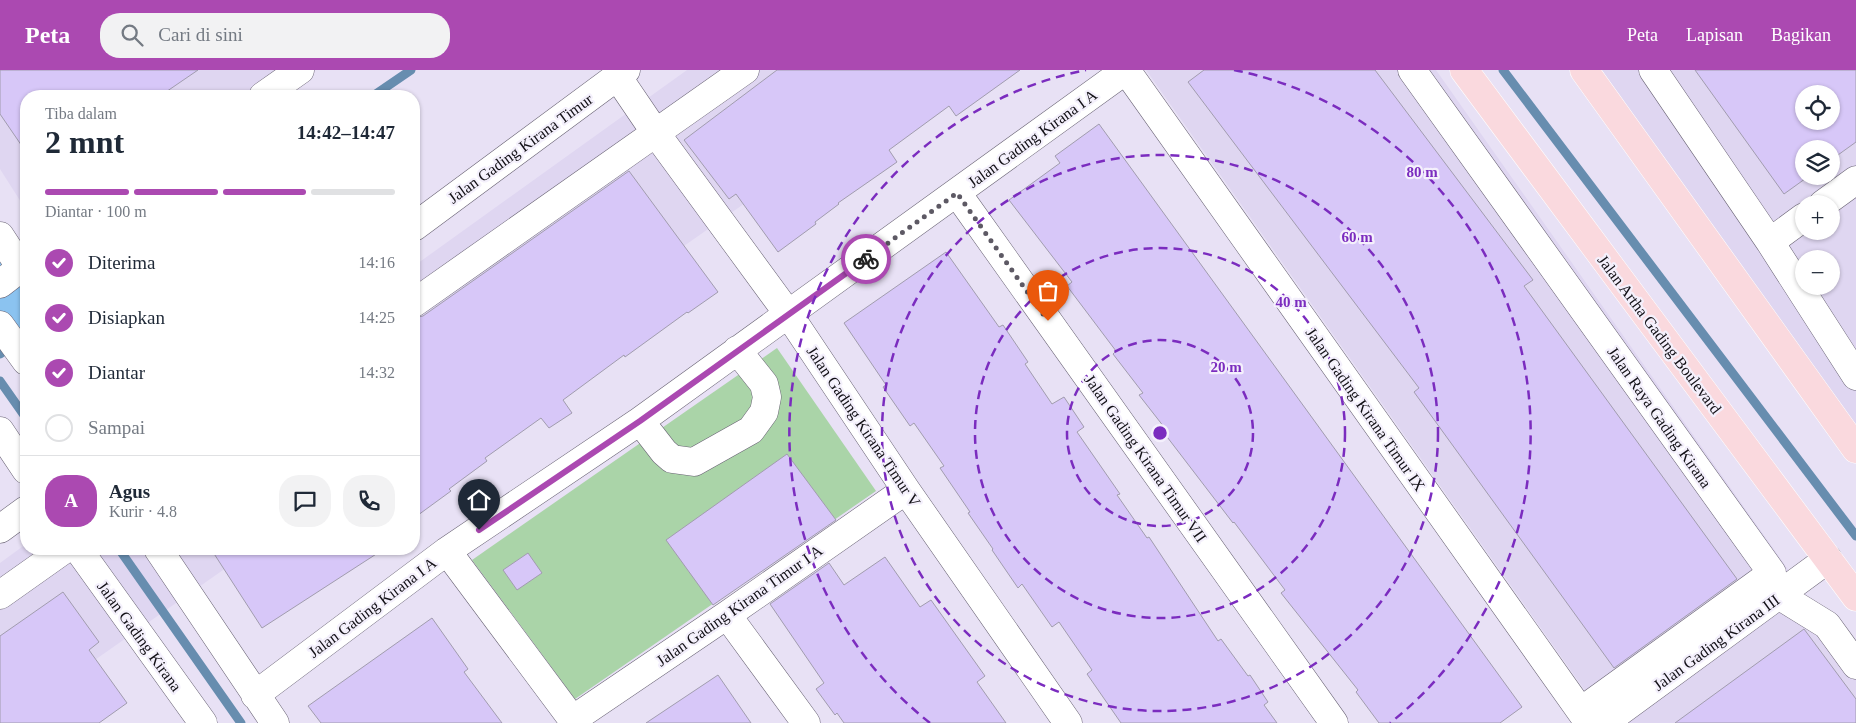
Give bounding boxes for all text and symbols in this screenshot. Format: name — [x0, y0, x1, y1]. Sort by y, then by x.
search box — [100, 13, 450, 58]
icon: search — [118, 21, 146, 49]
text: Peta — [25, 22, 70, 48]
text: Cari di sini — [158, 24, 243, 45]
text: Peta — [1627, 25, 1658, 45]
text: Lapisan — [1686, 25, 1743, 45]
text: Bagikan — [1771, 25, 1831, 45]
map controls — [1795, 85, 1840, 295]
button: locate — [1795, 85, 1840, 130]
street label: Jalan Gading Kirana I A — [964, 86, 1101, 192]
street label: Jalan Gading Kirana Timur — [445, 90, 597, 207]
text: Tiba dalam — [45, 105, 117, 122]
text: 14:42–14:47 — [297, 122, 395, 143]
text: 2 mnt — [45, 124, 124, 160]
button: layers — [1795, 140, 1840, 185]
text: 80 m — [1406, 164, 1438, 180]
button: + — [1795, 195, 1840, 240]
text: Diantar · 100 m — [45, 203, 147, 220]
text: 60 m — [1341, 229, 1373, 245]
courier — [841, 234, 891, 284]
icon: bike — [852, 245, 880, 273]
icon: check — [45, 249, 73, 277]
button: − — [1795, 250, 1840, 295]
text: Diterima — [88, 252, 156, 273]
street label: Jalan Artha Gading Boulevard — [1594, 252, 1725, 418]
text: 14:16 — [359, 254, 395, 271]
pin — [1027, 270, 1069, 321]
icon: bag — [1034, 277, 1062, 305]
text: 40 m — [1275, 294, 1307, 310]
icon: check — [45, 304, 73, 332]
text: Disiapkan — [88, 307, 165, 328]
text: 14:25 — [359, 309, 395, 326]
street label: Jalan Gading Kirana Timur IX — [1302, 324, 1429, 495]
street label: Jalan Gading Kirana Timur V — [803, 343, 924, 511]
street label: Jalan Raya Gading Kirana — [1604, 343, 1715, 492]
icon: check — [45, 359, 73, 387]
text: 20 m — [1210, 359, 1242, 375]
text: Diantar — [88, 362, 145, 383]
text: 14:32 — [359, 364, 395, 381]
street label: Jalan Gading Kirana Timur VII — [1080, 371, 1210, 546]
text: Sampai — [88, 417, 145, 438]
centre of rings — [1151, 424, 1169, 442]
button: chat — [279, 475, 331, 527]
button: phone — [343, 475, 395, 527]
pin — [458, 479, 500, 530]
text: Agus — [109, 481, 150, 502]
icon: home — [465, 486, 493, 514]
text: A — [64, 490, 78, 511]
text: Kurir · 4.8 — [109, 503, 177, 520]
street label: Jalan Gading Kirana Timur I A — [653, 541, 826, 670]
street label: Jalan Gading Kirana I A — [305, 554, 440, 662]
street label: Jalan Gading Kirana — [93, 578, 185, 695]
street label: Jalan Gading Kirana III — [1650, 591, 1783, 695]

